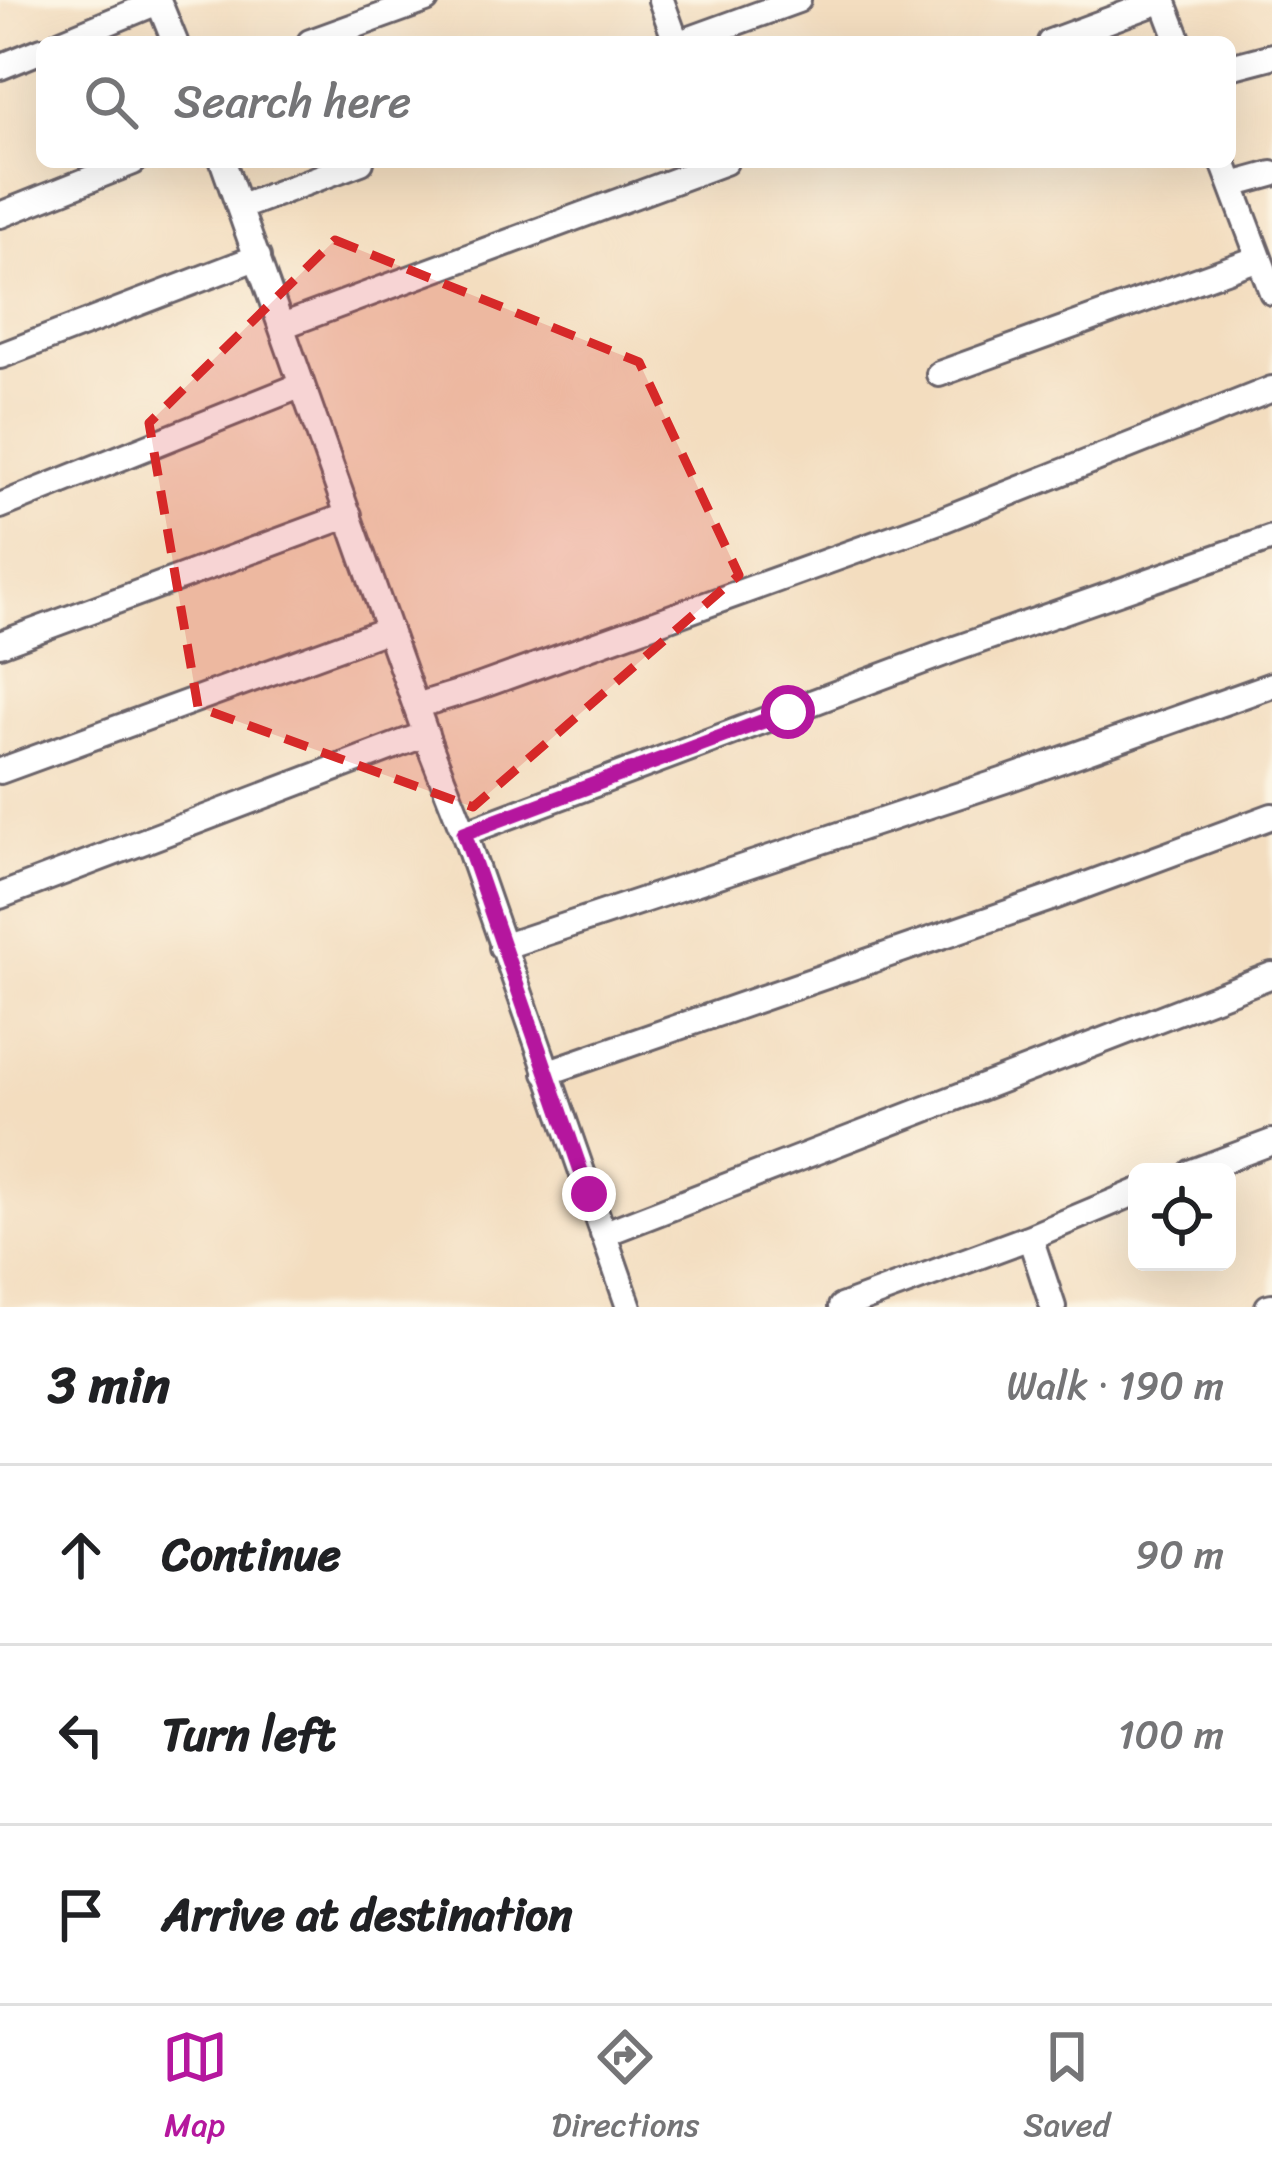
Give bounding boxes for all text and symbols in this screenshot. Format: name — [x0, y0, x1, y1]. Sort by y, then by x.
search box — [36, 36, 1236, 168]
text: Search here — [174, 62, 411, 142]
icon: search — [78, 69, 144, 135]
route start — [761, 685, 815, 739]
map controls — [1128, 1163, 1236, 1271]
button: locate — [1128, 1163, 1236, 1271]
route end — [562, 1167, 616, 1221]
text: 3 min — [48, 1340, 170, 1430]
text: Walk · 190 m — [1006, 1351, 1224, 1420]
text: Continue — [162, 1515, 341, 1595]
text: 90 m — [1135, 1520, 1224, 1589]
icon: ahead — [48, 1522, 114, 1588]
text: Turn left — [162, 1695, 335, 1775]
text: 100 m — [1118, 1700, 1224, 1769]
icon: left — [48, 1702, 114, 1768]
text: Arrive at destination — [162, 1875, 572, 1955]
icon: arrive — [48, 1882, 114, 1948]
tab: Map — [162, 2024, 228, 2154]
tab: Directions — [552, 2024, 699, 2154]
tab: Saved — [1023, 2024, 1110, 2154]

